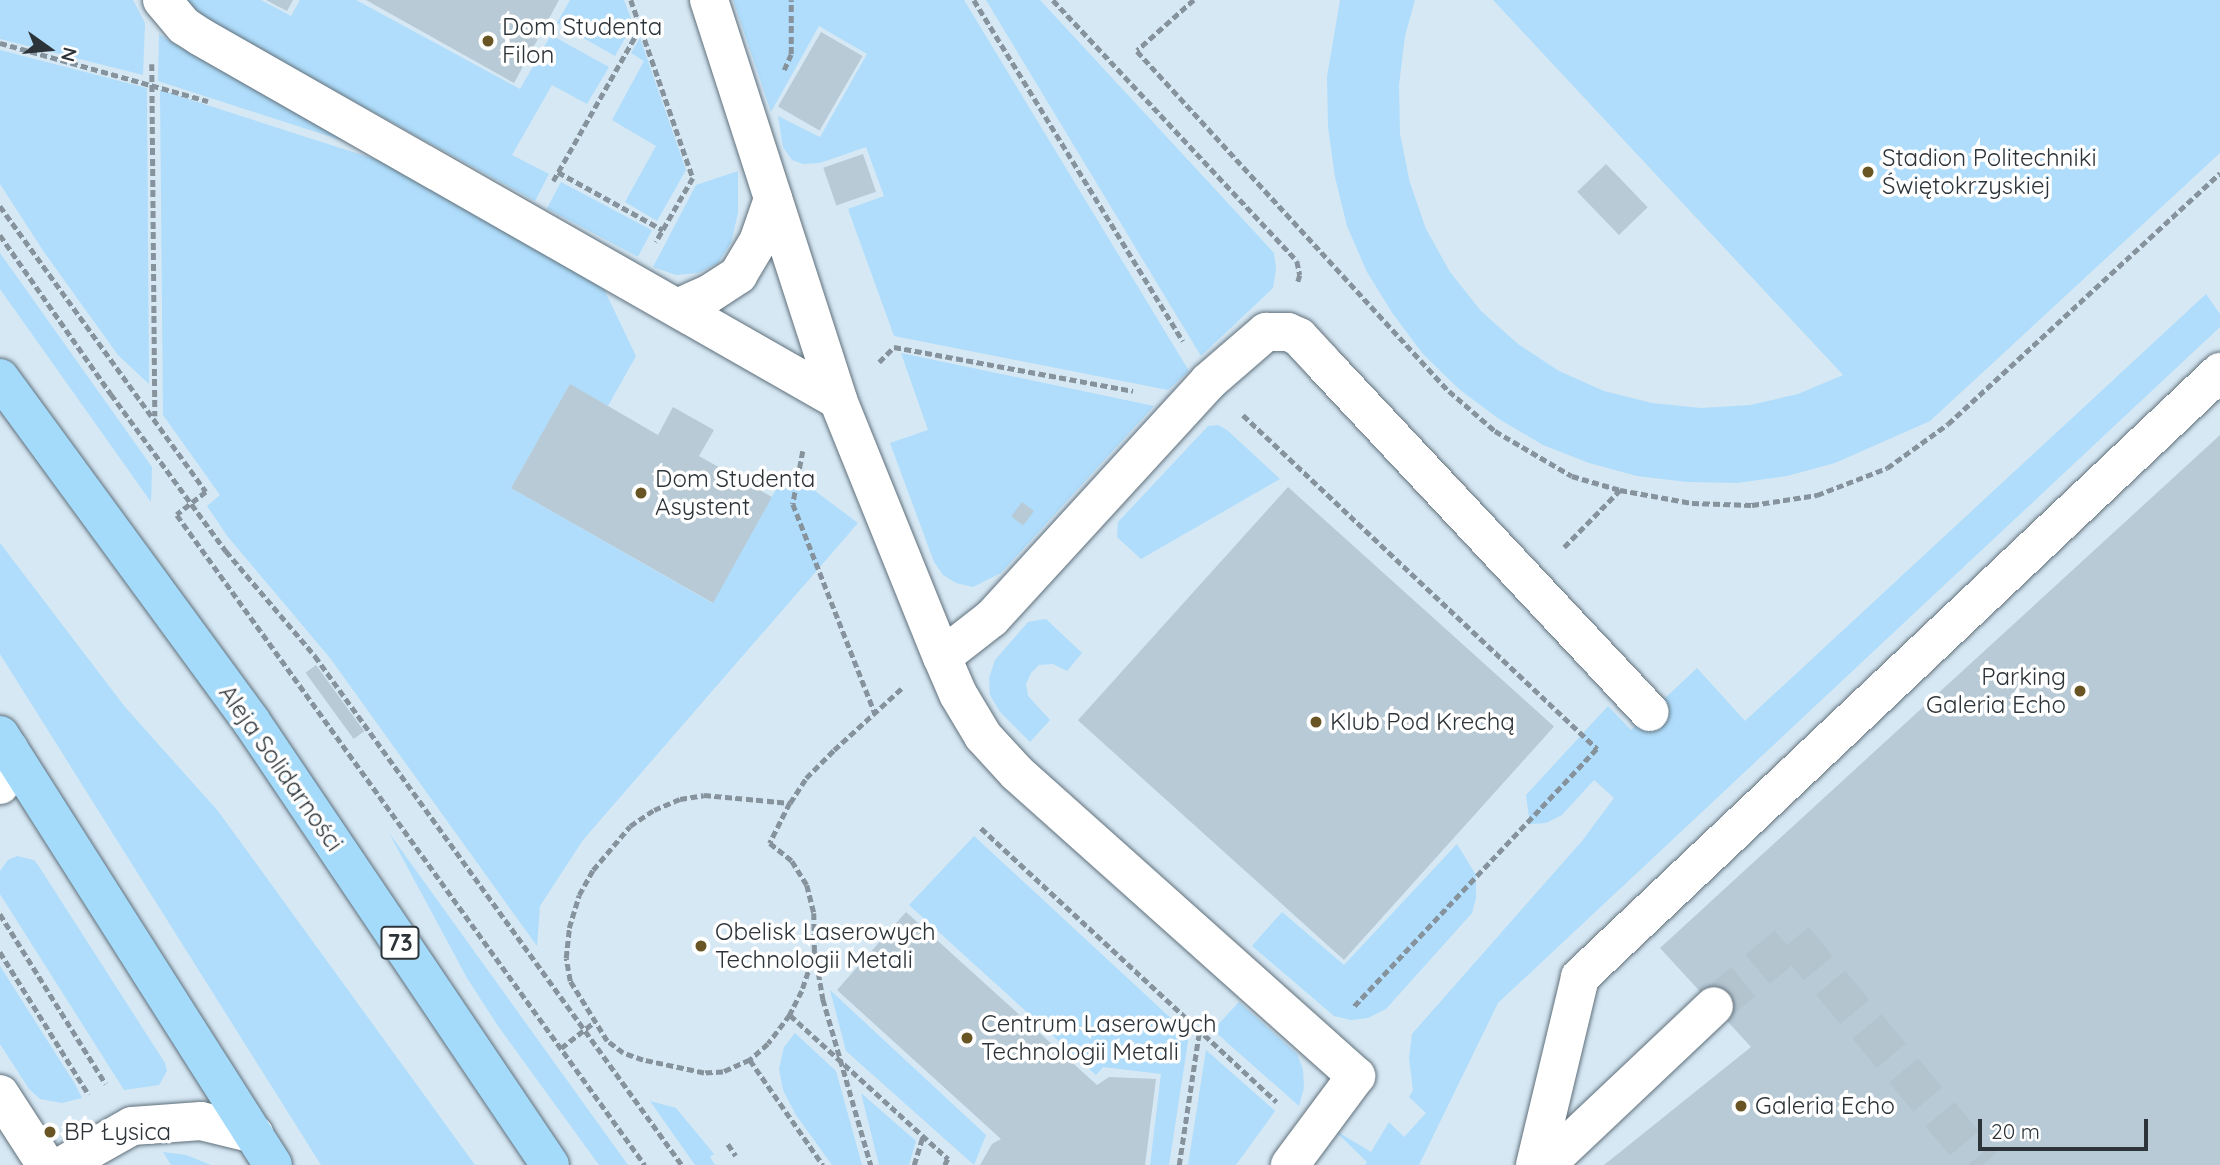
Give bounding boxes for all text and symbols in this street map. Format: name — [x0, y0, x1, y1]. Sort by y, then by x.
place label: Dom Studenta Filon — [502, 13, 662, 69]
north arrow — [14, 14, 84, 84]
marker: Dom Studenta Filon — [480, 33, 496, 49]
text: N — [56, 45, 83, 64]
place label: Stadion Politechniki Świętokrzyskiej — [1882, 144, 2097, 200]
marker: Stadion Politechniki Świętokrzyskiej — [1860, 164, 1876, 180]
place label: Dom Studenta Asystent — [655, 465, 815, 521]
marker: Dom Studenta Asystent — [633, 485, 649, 501]
place label: Parking Galeria Echo — [1926, 663, 2066, 719]
street label: Aleja Solidarności — [213, 679, 349, 857]
marker: Parking Galeria Echo — [2072, 683, 2088, 699]
place label: Klub Pod Krechą — [1330, 708, 1515, 736]
marker: Klub Pod Krechą — [1308, 714, 1324, 730]
place label: Obelisk Laserowych Technologii Metali — [715, 918, 936, 974]
road number: 73 — [379, 924, 421, 962]
marker: Obelisk Laserowych Technologii Metali — [693, 938, 709, 954]
place label: Centrum Laserowych Technologii Metali — [981, 1010, 1217, 1066]
marker: Centrum Laserowych Technologii Metali — [959, 1030, 975, 1046]
place label: Galeria Echo — [1755, 1092, 1895, 1120]
marker: Galeria Echo — [1733, 1098, 1749, 1114]
scale bar — [1982, 1106, 2152, 1150]
place label: BP Łysica — [64, 1118, 171, 1146]
text: 20 m — [1991, 1118, 2040, 1144]
marker: BP Łysica — [42, 1124, 58, 1140]

